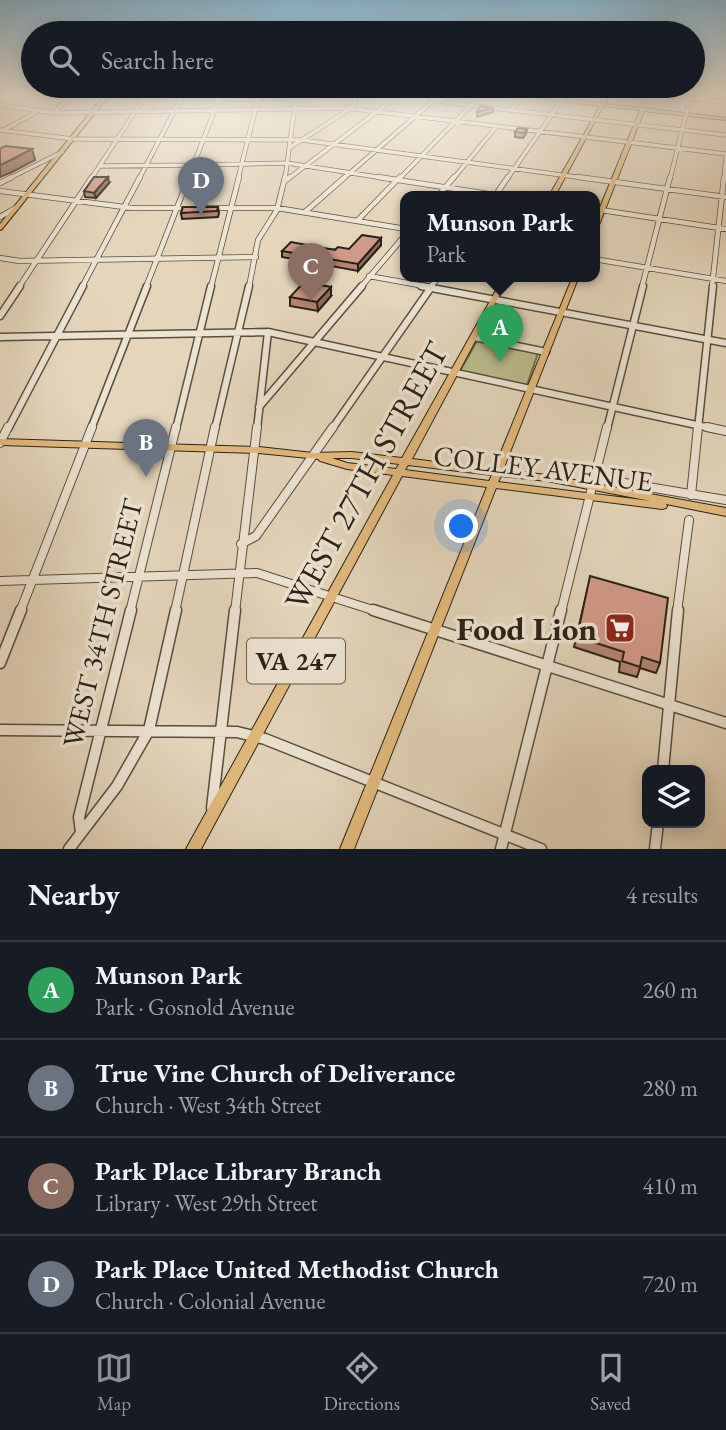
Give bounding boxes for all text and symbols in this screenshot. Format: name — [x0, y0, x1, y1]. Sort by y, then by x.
search box — [21, 21, 705, 98]
icon: search — [45, 41, 83, 79]
text: Search here — [101, 43, 214, 77]
pin: D — [178, 157, 224, 215]
popup — [400, 191, 600, 282]
text: Munson Park — [426, 205, 574, 239]
text: Park — [426, 239, 466, 269]
pin: C — [288, 243, 334, 301]
pin: A — [477, 304, 523, 362]
street label: WEST 27TH STREET — [274, 333, 458, 618]
pin: B — [123, 419, 169, 477]
street label: COLLEY AVENUE — [432, 437, 655, 499]
street label: WEST 34TH STREET — [54, 495, 150, 751]
your location — [444, 509, 478, 543]
place label: Food Lion — [456, 607, 597, 650]
supermarket icon: Food Lion — [603, 611, 637, 645]
road number: VA 247 — [247, 638, 345, 684]
map controls — [642, 765, 705, 828]
button: layers — [642, 765, 705, 828]
text: Nearby — [28, 875, 120, 914]
text: 4 results — [626, 880, 698, 910]
text: Munson Park — [95, 958, 242, 992]
text: A — [43, 975, 59, 1005]
text: 260 m — [642, 975, 698, 1005]
text: Park · Gosnold Avenue — [95, 992, 295, 1022]
text: True Vine Church of Deliverance — [95, 1056, 455, 1090]
text: B — [44, 1073, 58, 1103]
text: 280 m — [642, 1073, 698, 1103]
text: Church · West 34th Street — [95, 1090, 321, 1120]
text: Park Place Library Branch — [95, 1154, 382, 1188]
text: C — [43, 1171, 59, 1201]
text: 410 m — [642, 1171, 698, 1201]
text: Library · West 29th Street — [95, 1188, 318, 1218]
text: Park Place United Methodist Church — [95, 1252, 499, 1286]
text: D — [42, 1269, 60, 1299]
text: 720 m — [642, 1269, 698, 1299]
text: Church · Colonial Avenue — [95, 1286, 325, 1316]
tab: Map — [95, 1349, 133, 1416]
tab: Directions — [323, 1349, 400, 1416]
tab: Saved — [590, 1349, 631, 1416]

